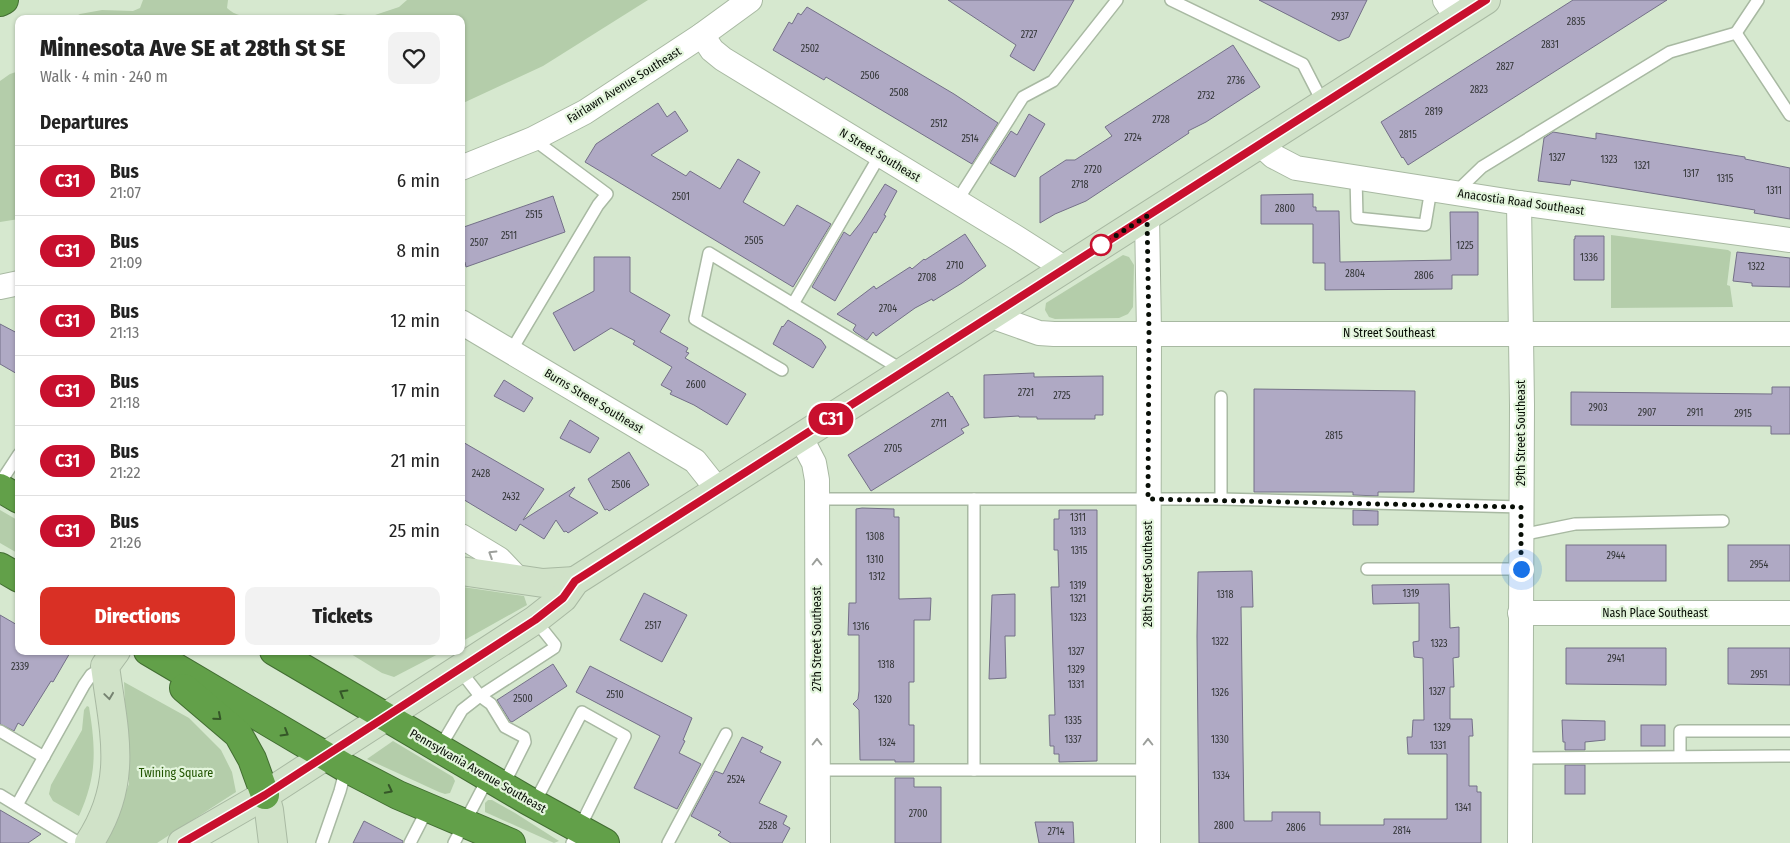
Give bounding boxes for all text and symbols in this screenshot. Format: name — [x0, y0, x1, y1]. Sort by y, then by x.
house number: 2937 — [1331, 11, 1349, 23]
house number: 2835 — [1567, 16, 1586, 28]
house number: 2727 — [1021, 29, 1037, 41]
button: heart — [388, 32, 440, 84]
text: Minnesota Ave SE at 28th St SE — [40, 34, 345, 62]
house number: 2831 — [1541, 39, 1559, 51]
house number: 2502 — [801, 43, 820, 55]
street label: Fairlawn Avenue Southeast — [564, 44, 684, 126]
house number: 2827 — [1496, 61, 1514, 73]
text: Walk · 4 min · 240 m — [40, 67, 168, 86]
house number: 2506 — [860, 70, 880, 82]
house number: 2736 — [1227, 75, 1245, 87]
house number: 2823 — [1470, 84, 1489, 96]
house number: 2508 — [889, 87, 909, 99]
house number: 2732 — [1197, 90, 1215, 102]
house number: 2819 — [1425, 106, 1443, 118]
text: Departures — [40, 111, 128, 134]
house number: 2728 — [1152, 114, 1170, 126]
house number: 2512 — [931, 118, 948, 130]
street label: N Street Southeast — [837, 125, 923, 185]
house number: 2815 — [1399, 129, 1417, 141]
house number: 2724 — [1124, 132, 1142, 144]
house number: 2514 — [961, 133, 979, 145]
house number: 1327 — [1549, 152, 1565, 164]
house number: 1323 — [1600, 154, 1618, 166]
text: Bus — [110, 160, 139, 183]
house number: 1321 — [1634, 160, 1650, 172]
house number: 2720 — [1084, 164, 1102, 176]
house number: 1317 — [1683, 168, 1699, 180]
text: 6 min — [397, 169, 440, 192]
text: C31 — [55, 170, 80, 192]
house number: 1315 — [1717, 173, 1734, 185]
house number: 2718 — [1071, 179, 1089, 191]
text: 21:07 — [110, 183, 141, 202]
house number: 1311 — [1766, 185, 1782, 197]
street label: Anacostia Road Southeast — [1457, 186, 1585, 218]
house number: 2501 — [672, 191, 690, 203]
house number: 2800 — [1275, 203, 1295, 215]
house number: 2515 — [526, 209, 543, 221]
text: Bus — [110, 230, 139, 253]
house number: 2511 — [501, 230, 517, 242]
unlabelled marker — [1090, 234, 1112, 256]
house number: 2505 — [745, 235, 764, 247]
house number: 2507 — [470, 237, 488, 249]
text: 8 min — [397, 239, 440, 262]
text: C31 — [55, 240, 80, 262]
house number: 1225 — [1456, 240, 1474, 252]
house number: 1336 — [1580, 252, 1598, 264]
text: 21:09 — [110, 253, 142, 272]
house number: 2710 — [946, 260, 964, 272]
house number: 1322 — [1747, 261, 1765, 273]
house number: 2804 — [1345, 268, 1365, 280]
house number: 2806 — [1414, 270, 1434, 282]
house number: 2708 — [918, 272, 936, 284]
text: Bus — [110, 300, 139, 323]
house number: 2704 — [879, 303, 897, 315]
text: 12 min — [390, 309, 440, 332]
text: C31 — [55, 310, 80, 332]
text: 21:13 — [110, 323, 139, 342]
street label: N Street Southeast — [1343, 326, 1435, 340]
street label: Burns Street Southeast — [542, 366, 646, 436]
text: Bus — [110, 370, 139, 393]
text: 17 min — [391, 379, 440, 402]
house number: 2600 — [686, 379, 706, 391]
text: C31 — [55, 380, 80, 402]
street label: 29th Street Southeast — [1514, 380, 1528, 486]
house number: 2721 — [1018, 387, 1034, 399]
house number: 2725 — [1053, 390, 1071, 402]
text: 21:18 — [110, 393, 140, 412]
house number: 2903 — [1589, 402, 1608, 414]
line badge: C31 — [802, 403, 860, 435]
house number: 2907 — [1638, 407, 1656, 419]
house number: 2911 — [1687, 407, 1703, 419]
text: C31 — [818, 408, 844, 430]
house number: 2915 — [1734, 408, 1752, 420]
house number: 2711 — [931, 418, 947, 430]
house number: 2815 — [1325, 430, 1343, 442]
text: Bus — [110, 440, 139, 463]
house number: 2705 — [884, 443, 902, 455]
text: 21 min — [391, 449, 440, 472]
text: C31 — [55, 450, 80, 472]
text: 21:22 — [110, 463, 140, 482]
house number: 2428 — [472, 468, 490, 480]
house number: 2506 — [611, 479, 631, 491]
house number: 2432 — [502, 491, 520, 503]
text: Bus — [110, 510, 139, 533]
house number: 1311 — [1070, 512, 1086, 524]
text: 25 min — [389, 519, 440, 542]
text: C31 — [55, 520, 80, 542]
street label: 28th Street Southeast — [1141, 521, 1155, 627]
house number: 1313 — [1070, 526, 1087, 538]
house number: 1308 — [866, 531, 884, 543]
text: 21:26 — [110, 533, 141, 552]
house number: 1315 — [1071, 545, 1088, 557]
house number: 2944 — [1607, 550, 1626, 562]
one-way arrow — [488, 551, 497, 561]
house number: 1310 — [866, 554, 884, 566]
your location — [1509, 557, 1534, 582]
one-way arrow — [812, 558, 822, 566]
house number: 2954 — [1750, 559, 1768, 571]
house number: 1312 — [869, 571, 886, 583]
house number: 1319 — [1070, 580, 1087, 592]
street label: 27th Street Southeast — [810, 586, 824, 691]
button: Directions — [40, 587, 235, 645]
button: Tickets — [245, 587, 440, 645]
house number: 1319 — [1403, 588, 1420, 600]
house number: 1318 — [1216, 589, 1234, 601]
house number: 1321 — [1070, 593, 1086, 605]
street label: Nash Place Southeast — [1602, 606, 1708, 620]
house number: 1323 — [1069, 612, 1087, 624]
house number: 2517 — [645, 620, 661, 632]
house number: 1316 — [852, 621, 870, 633]
house number: 1322 — [1211, 636, 1229, 648]
house number: 1323 — [1430, 638, 1448, 650]
house number: 1327 — [1068, 646, 1084, 658]
house number: 2941 — [1607, 653, 1625, 665]
house number: 1318 — [877, 659, 895, 671]
house number: 2339 — [11, 661, 29, 673]
house number: 1329 — [1067, 664, 1085, 676]
house number: 2951 — [1750, 669, 1768, 681]
house number: 1331 — [1068, 679, 1084, 691]
house number: 1327 — [1429, 686, 1445, 698]
house number: 1326 — [1211, 687, 1229, 699]
one-way arrow — [340, 689, 349, 699]
house number: 2510 — [606, 689, 624, 701]
one-way arrow — [104, 692, 114, 701]
house number: 2500 — [513, 693, 533, 705]
house number: 1320 — [874, 694, 892, 706]
one-way arrow — [213, 711, 222, 720]
house number: 1335 — [1064, 715, 1082, 727]
house number: 1329 — [1433, 722, 1451, 734]
one-way arrow — [279, 726, 288, 736]
street label: Pennsylvania Avenue Southeast — [407, 726, 549, 816]
house number: 1337 — [1065, 734, 1081, 746]
house number: 1330 — [1211, 734, 1229, 746]
house number: 1324 — [878, 737, 896, 749]
one-way arrow — [812, 738, 822, 746]
one-way arrow — [1143, 738, 1153, 746]
house number: 1331 — [1430, 740, 1446, 752]
park label: Twining Square — [139, 766, 213, 780]
house number: 1334 — [1212, 770, 1230, 782]
house number: 2524 — [727, 774, 745, 786]
one-way arrow — [384, 784, 393, 794]
house number: 1341 — [1455, 802, 1471, 814]
house number: 2700 — [909, 808, 927, 820]
house number: 2528 — [759, 820, 777, 832]
house number: 2800 — [1214, 820, 1234, 832]
house number: 2806 — [1286, 822, 1306, 834]
house number: 2814 — [1393, 825, 1411, 837]
house number: 2714 — [1048, 826, 1065, 838]

